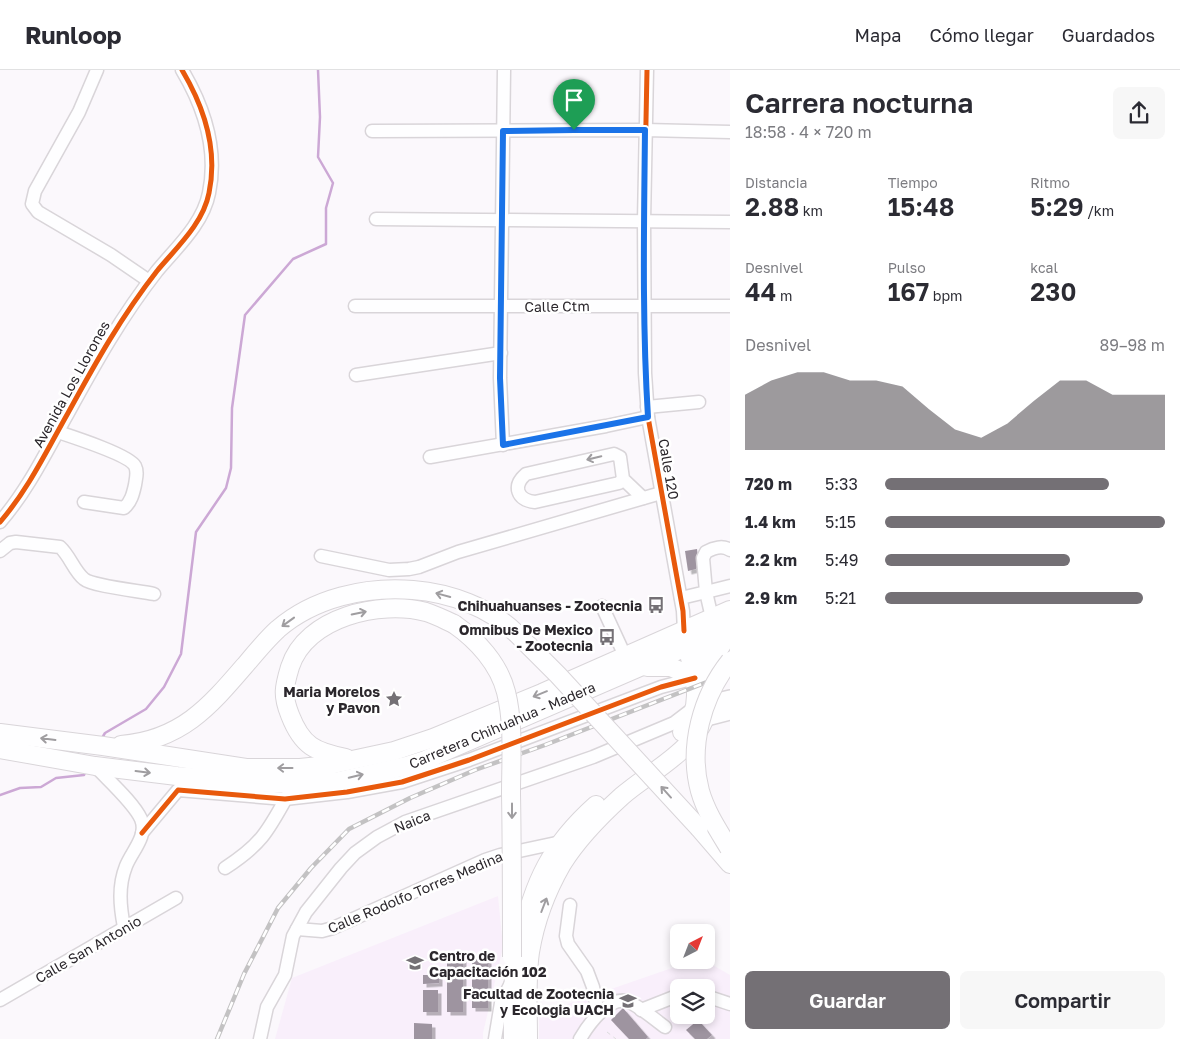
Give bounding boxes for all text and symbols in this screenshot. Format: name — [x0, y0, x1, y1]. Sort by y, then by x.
text: Runloop — [25, 20, 122, 49]
text: Mapa — [855, 24, 901, 46]
text: Cómo llegar — [929, 24, 1034, 46]
text: Guardados — [1062, 24, 1155, 46]
pin — [553, 79, 595, 130]
icon: arrive — [560, 86, 588, 114]
text: Carrera nocturna — [745, 86, 973, 119]
button: share — [1113, 87, 1165, 139]
text: 18:58 · 4 × 720 m — [745, 122, 872, 142]
text: Distancia — [745, 174, 807, 191]
text: Tiempo — [888, 174, 938, 191]
text: Ritmo — [1030, 174, 1070, 191]
text: 2.88 — [745, 191, 799, 222]
text: 15:48 — [888, 191, 954, 222]
text: 5:29 — [1030, 191, 1084, 222]
text: km — [799, 202, 823, 219]
text: /km — [1084, 202, 1114, 219]
text: Desnivel — [745, 259, 803, 276]
text: Pulso — [888, 259, 926, 276]
text: kcal — [1030, 259, 1058, 276]
text: 44 — [745, 276, 776, 307]
text: 167 — [888, 276, 929, 307]
text: 230 — [1030, 276, 1076, 307]
text: m — [776, 287, 792, 304]
text: bpm — [929, 287, 962, 304]
street label: Calle Ctm — [524, 297, 590, 315]
street label: Avenida Los Llorones — [29, 318, 113, 450]
text: Desnivel — [745, 335, 811, 355]
text: 89–98 m — [1099, 335, 1165, 355]
street label: Calle 120 — [655, 437, 683, 501]
one-way arrow — [587, 454, 603, 463]
text: 720 m — [745, 474, 792, 494]
text: 5:33 — [825, 474, 858, 494]
text: 1.4 km — [745, 512, 796, 532]
text: 5:15 — [825, 512, 856, 532]
text: 2.2 km — [745, 550, 797, 570]
text: 5:49 — [825, 550, 859, 570]
text: 2.9 km — [745, 588, 797, 608]
text: 5:21 — [825, 588, 856, 608]
one-way arrow — [435, 590, 451, 599]
bus stop icon: Chihuahuanses - Zootecnia — [646, 595, 666, 615]
place label: Chihuahuanses - Zootecnia — [457, 597, 642, 614]
one-way arrow — [351, 608, 367, 617]
one-way arrow — [281, 617, 295, 627]
place label: Omnibus De Mexico - Zootecnia — [459, 621, 593, 654]
bus stop icon: Omnibus De Mexico - Zootecnia — [597, 627, 617, 647]
street label: Carretera Chihuahua - Madera — [406, 678, 598, 772]
place label: Maria Morelos y Pavon — [283, 683, 380, 716]
place icon: Maria Morelos y Pavon — [384, 689, 404, 709]
one-way arrow — [532, 690, 548, 699]
one-way arrow — [40, 734, 56, 744]
one-way arrow — [277, 763, 293, 773]
one-way arrow — [134, 767, 150, 777]
one-way arrow — [348, 771, 364, 780]
one-way arrow — [660, 785, 672, 798]
one-way arrow — [507, 802, 517, 818]
street label: Naica — [391, 806, 433, 836]
street label: Calle Rodolfo Torres Medina — [325, 847, 505, 937]
one-way arrow — [539, 898, 549, 913]
street label: Calle San Antonio — [32, 912, 144, 986]
north arrow — [670, 924, 715, 969]
map controls — [670, 924, 715, 1024]
place label: Centro de Capacitación 102 — [429, 947, 547, 980]
school or university icon: Centro de Capacitación 102 — [405, 953, 425, 973]
button: Guardar — [745, 971, 950, 1029]
button: Compartir — [960, 971, 1165, 1029]
button: layers — [670, 979, 715, 1024]
place label: Facultad de Zootecnia y Ecologia UACH — [463, 985, 614, 1018]
school or university icon: Facultad de Zootecnia y Ecologia UACH — [618, 991, 638, 1011]

